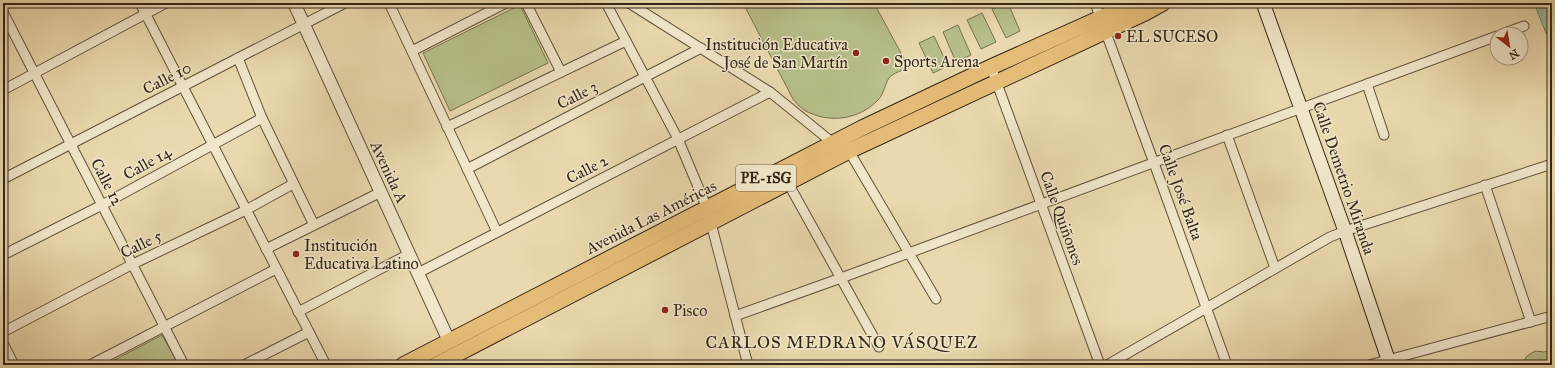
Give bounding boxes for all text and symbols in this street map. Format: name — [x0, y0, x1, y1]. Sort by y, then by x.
north arrow — [1489, 26, 1529, 66]
place label: EL SUCESO — [1126, 27, 1218, 46]
marker: EL SUCESO — [1113, 31, 1123, 41]
place label: Institución Educativa José de San Martín — [705, 35, 848, 73]
text: N — [1506, 46, 1521, 62]
marker: Institución Educativa José de San Martín — [851, 48, 861, 58]
place label: Sports Arena — [894, 52, 979, 71]
marker: Sports Arena — [881, 56, 891, 66]
street label: Calle 10 — [140, 58, 194, 98]
street label: Calle 3 — [554, 77, 600, 113]
street label: Calle Demetrio Miranda — [1309, 99, 1379, 257]
street label: Avenida A — [366, 137, 412, 206]
street label: Calle José Balta — [1154, 141, 1207, 243]
street label: Calle 14 — [120, 142, 175, 184]
street label: Calle 2 — [563, 150, 611, 188]
street label: Calle 12 — [87, 155, 127, 209]
road number: PE-1SG — [736, 165, 796, 191]
street label: Calle Quiñones — [1036, 168, 1088, 268]
street label: Avenida Las Américas — [582, 176, 720, 259]
street label: Calle 5 — [117, 226, 165, 262]
place label: Institución Educativa Latino — [304, 236, 419, 273]
marker: Institución Educativa Latino — [291, 249, 301, 259]
place label: Pisco — [673, 301, 707, 320]
marker: Pisco — [660, 305, 670, 315]
district label: CARLOS MEDRANO VÁSQUEZ — [705, 332, 979, 353]

